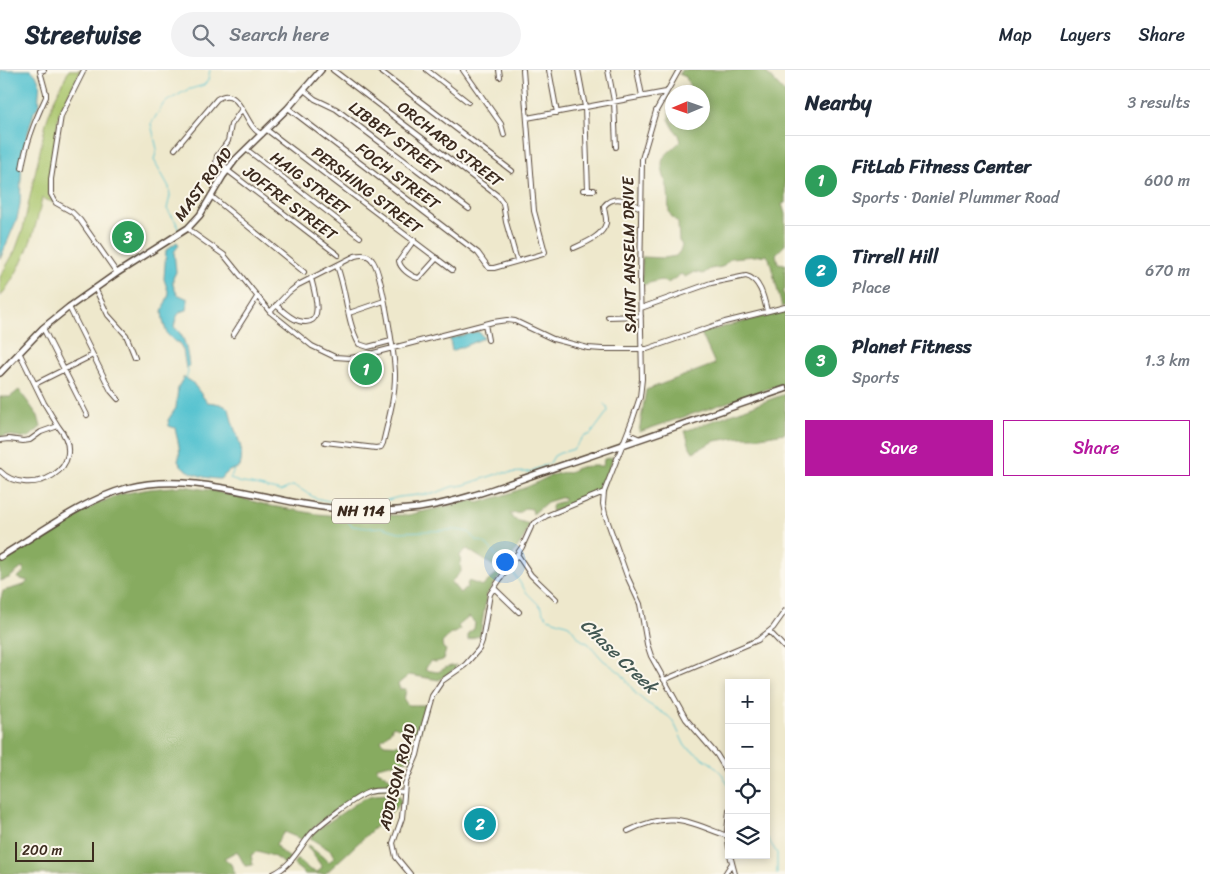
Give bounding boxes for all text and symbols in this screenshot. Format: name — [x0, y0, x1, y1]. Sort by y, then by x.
search box — [171, 12, 521, 57]
text: Streetwise — [25, 14, 141, 56]
text: Search here — [229, 18, 329, 51]
text: Map — [999, 19, 1032, 51]
text: Layers — [1060, 19, 1111, 51]
text: Share — [1139, 19, 1185, 51]
icon: search — [189, 21, 217, 49]
text: Nearby — [805, 84, 871, 122]
north arrow — [665, 85, 710, 130]
text: 3 results — [1127, 88, 1190, 117]
street label: LIBBEY STREET — [342, 93, 449, 184]
street label: ORCHARD STREET — [391, 93, 510, 196]
street label: FOCH STREET — [350, 135, 447, 218]
street label: PERSHING STREET — [305, 139, 429, 242]
street label: MAST ROAD — [166, 140, 240, 227]
street label: HAIG STREET — [264, 143, 357, 223]
text: FitLab Fitness Center — [852, 150, 1031, 183]
street label: JOFFRE STREET — [236, 157, 345, 249]
text: 1 — [818, 166, 824, 195]
text: 600 m — [1144, 166, 1190, 195]
street label: SAINT ANSELM DRIVE — [613, 176, 645, 333]
text: Sports · Daniel Plummer Road — [852, 183, 1059, 212]
pin: 3 — [112, 218, 144, 256]
text: Tirrell Hill — [852, 240, 938, 273]
text: 2 — [816, 256, 826, 285]
text: 670 m — [1145, 256, 1190, 285]
text: Place — [852, 273, 891, 302]
text: Planet Fitness — [852, 330, 972, 363]
text: 3 — [817, 346, 825, 375]
text: 1.3 km — [1145, 346, 1190, 375]
pin: 1 — [350, 350, 382, 388]
text: Sports — [852, 363, 899, 392]
button: Save — [805, 420, 993, 476]
button: Share — [1003, 420, 1190, 476]
road number: NH 114 — [332, 498, 390, 524]
your location — [492, 549, 518, 575]
water label: Chase Creek — [573, 610, 667, 703]
map controls — [725, 679, 770, 859]
button: + — [725, 679, 770, 724]
street label: ADDISON ROAD — [370, 720, 424, 834]
button: − — [725, 724, 770, 769]
button: locate — [725, 769, 770, 814]
pin: 2 — [464, 805, 496, 843]
button: layers — [725, 814, 770, 859]
text: 200 m — [22, 838, 62, 863]
scale bar — [15, 839, 94, 862]

